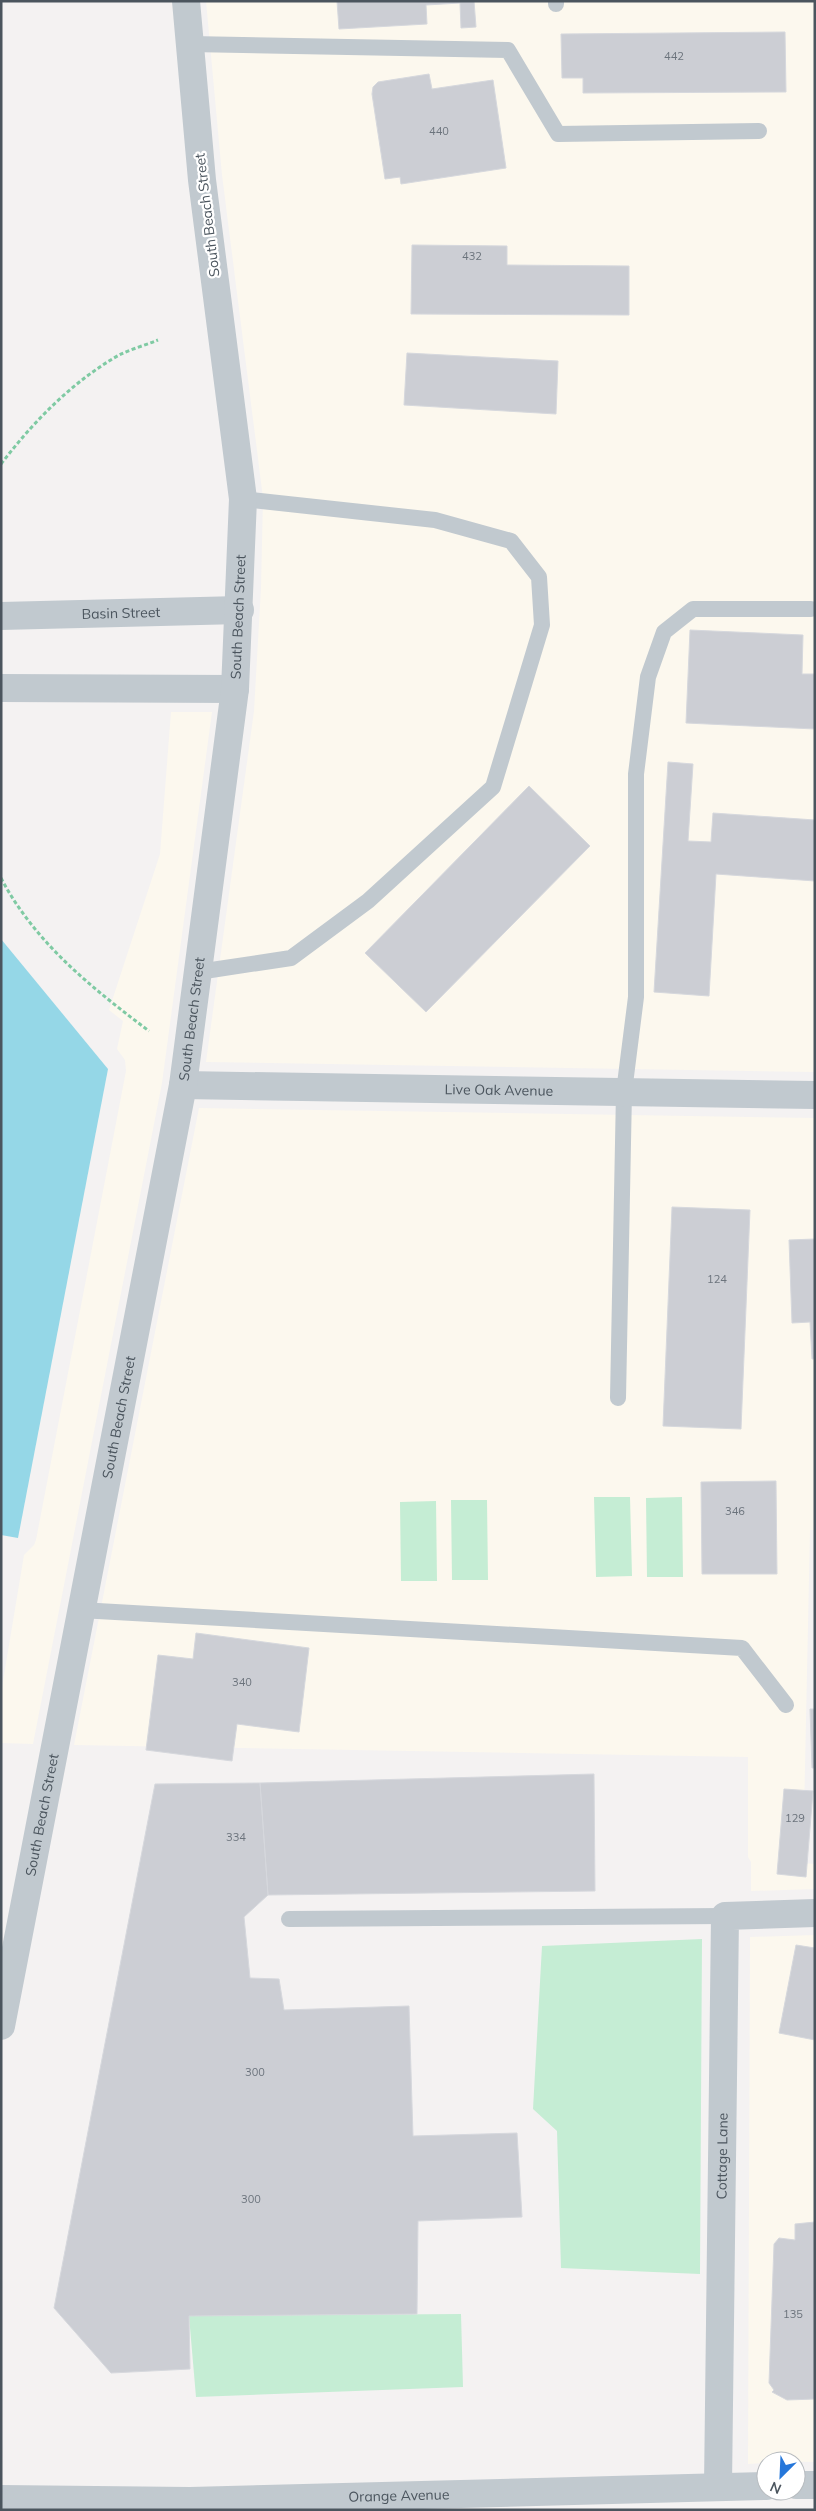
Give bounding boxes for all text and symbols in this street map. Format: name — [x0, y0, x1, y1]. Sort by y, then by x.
house number: 442 — [664, 49, 684, 63]
house number: 440 — [429, 124, 449, 138]
street label: South Beach Street — [190, 152, 224, 278]
house number: 432 — [462, 249, 482, 263]
street label: South Beach Street — [226, 554, 250, 680]
street label: Basin Street — [81, 603, 161, 623]
street label: South Beach Street — [175, 956, 209, 1082]
street label: Live Oak Avenue — [445, 1080, 553, 1100]
house number: 124 — [707, 1272, 727, 1286]
street label: South Beach Street — [98, 1354, 139, 1480]
house number: 346 — [725, 1504, 745, 1518]
house number: 340 — [232, 1675, 252, 1689]
street label: South Beach Street — [21, 1752, 63, 1878]
house number: 129 — [785, 1811, 805, 1825]
house number: 334 — [226, 1830, 246, 1844]
house number: 300 — [245, 2065, 265, 2079]
street label: Cottage Lane — [713, 2113, 732, 2199]
house number: 300 — [241, 2192, 261, 2206]
house number: 135 — [783, 2307, 803, 2321]
north arrow — [756, 2451, 806, 2501]
text: N — [767, 2478, 784, 2498]
street label: Orange Avenue — [348, 2485, 450, 2506]

